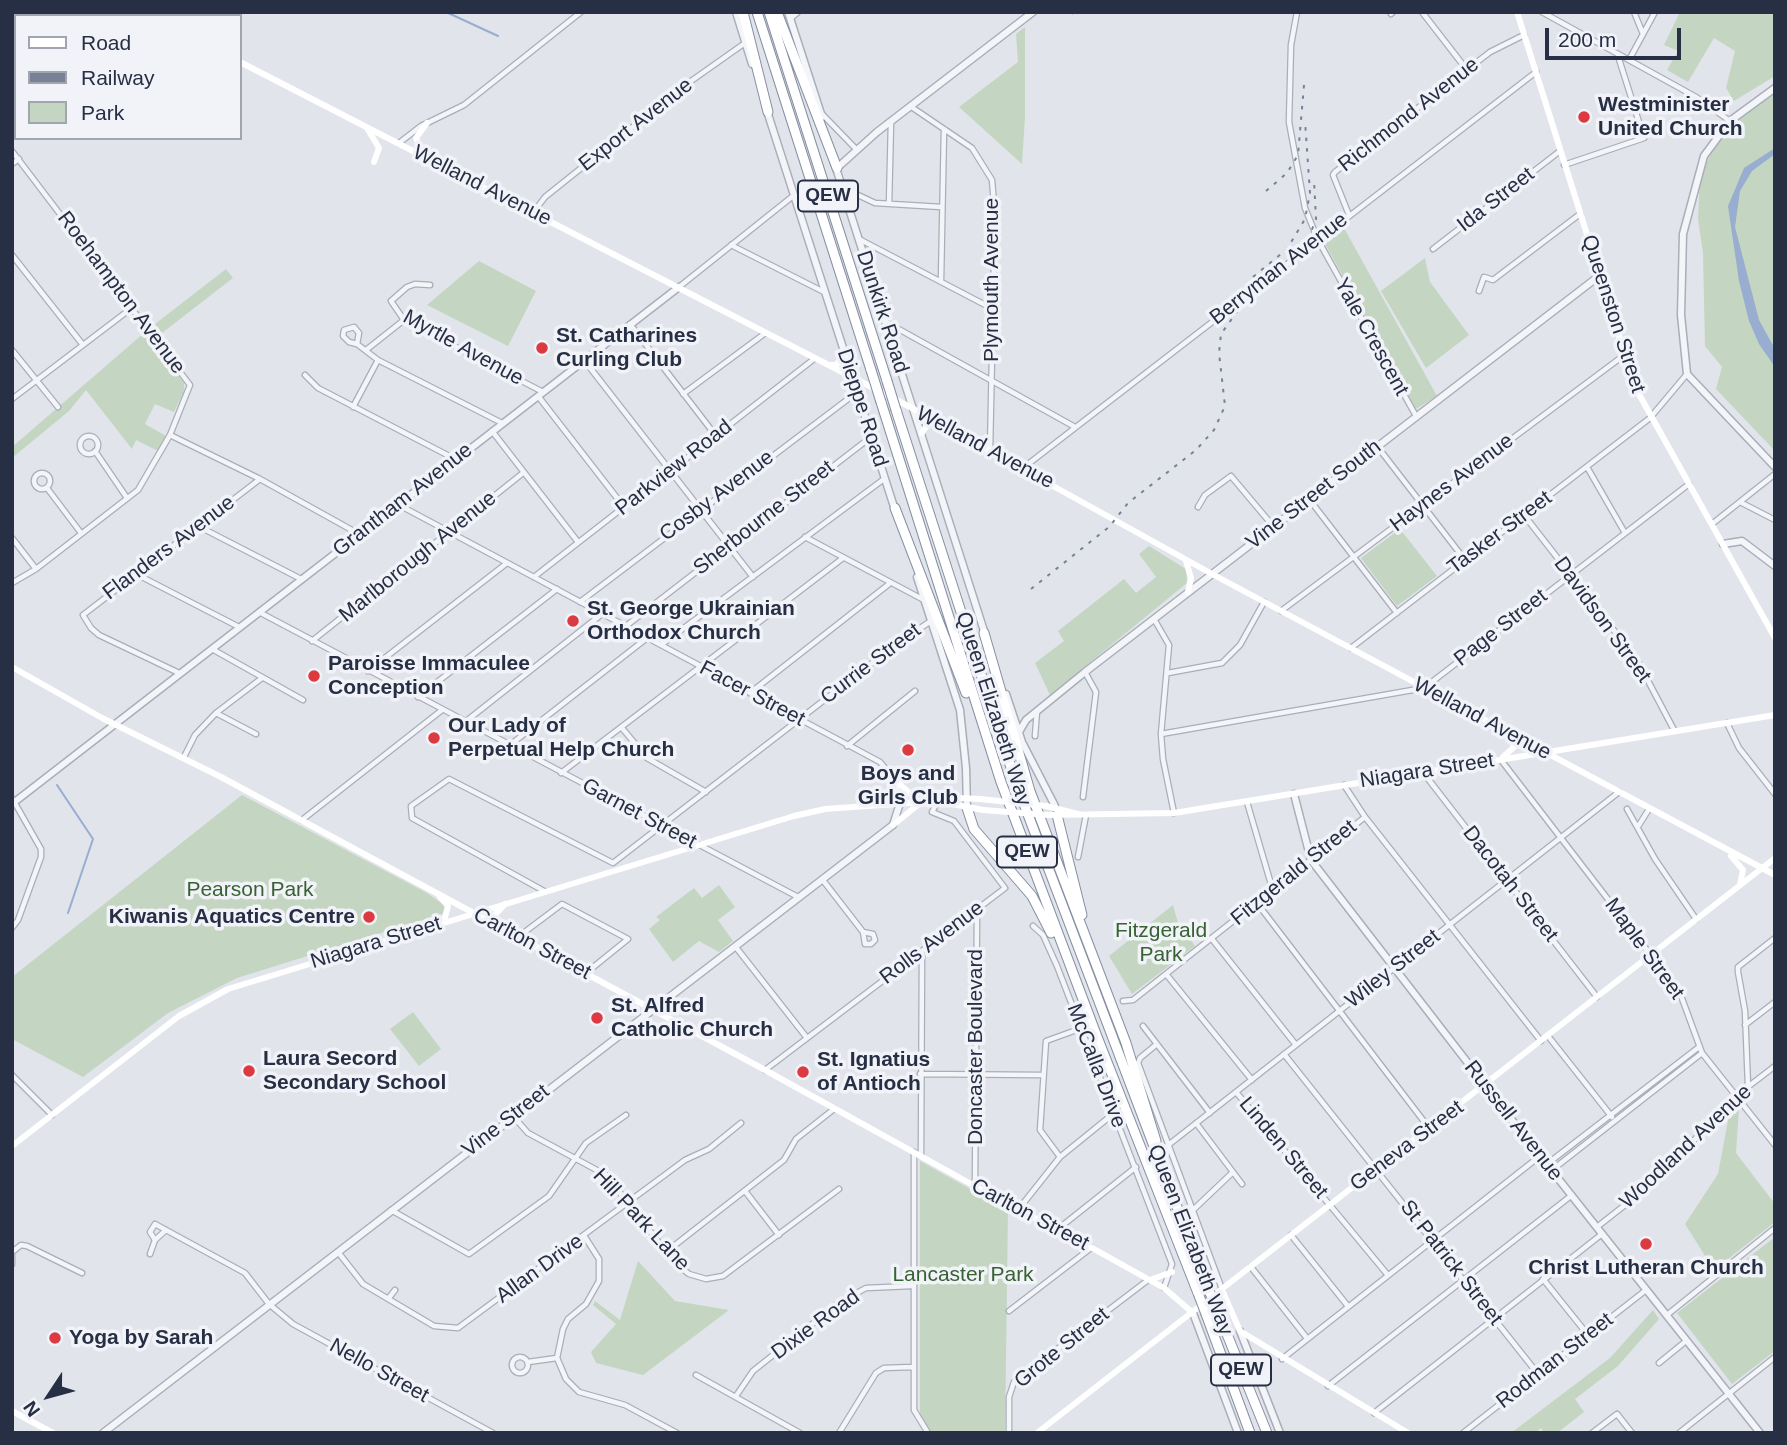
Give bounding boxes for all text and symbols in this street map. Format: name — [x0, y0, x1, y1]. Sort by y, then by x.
legend — [14, 14, 242, 140]
scale bar — [1549, 14, 1686, 58]
text: 200 m — [1558, 28, 1616, 51]
text: Road — [81, 31, 131, 54]
street label: Richmond Avenue — [1334, 52, 1484, 178]
text: Railway — [81, 66, 155, 89]
street label: Export Avenue — [574, 73, 698, 177]
place label: Westminister United Church — [1598, 92, 1743, 142]
text: Park — [81, 101, 124, 124]
marker: Westminister United Church — [1576, 109, 1592, 125]
street label: Welland Avenue — [408, 140, 556, 232]
street label: Ida Street — [1452, 162, 1540, 238]
road number: QEW — [798, 180, 858, 212]
street label: Plymouth Avenue — [979, 198, 1005, 362]
street label: Roehampton Avenue — [52, 207, 190, 379]
street label: Berryman Avenue — [1205, 207, 1353, 331]
street label: Queenston Street — [1576, 232, 1650, 396]
street label: Dunkirk Road — [850, 248, 914, 376]
street label: Yale Crescent — [1328, 274, 1414, 400]
street label: Myrtle Avenue — [398, 305, 528, 391]
place label: St. Catharines Curling Club — [556, 323, 697, 373]
marker: St. Catharines Curling Club — [534, 340, 550, 356]
street label: Dieppe Road — [831, 346, 893, 470]
street label: Welland Avenue — [912, 401, 1058, 495]
street label: Parkview Road — [611, 415, 737, 521]
street label: Haynes Avenue — [1385, 428, 1519, 538]
street label: Vine Street South — [1242, 435, 1386, 555]
street label: Grantham Avenue — [328, 438, 478, 562]
street label: Cosby Avenue — [655, 445, 779, 547]
street label: Sherbourne Street — [689, 455, 839, 581]
street label: Marlborough Avenue — [334, 486, 502, 628]
street label: Tasker Street — [1443, 486, 1557, 580]
street label: Flanders Avenue — [98, 490, 240, 606]
street label: Davidson Street — [1548, 552, 1656, 688]
street label: Page Street — [1450, 584, 1552, 672]
place label: St. George Ukrainian Orthodox Church — [587, 596, 795, 646]
street label: Queen Elizabeth Way — [950, 609, 1036, 809]
marker: St. George Ukrainian Orthodox Church — [565, 613, 581, 629]
street label: Currie Street — [816, 618, 926, 710]
place label: Paroisse Immaculee Conception — [328, 651, 530, 701]
street label: Facer Street — [695, 656, 809, 732]
marker: Paroisse Immaculee Conception — [306, 668, 322, 684]
street label: Welland Avenue — [1409, 672, 1555, 766]
place label: Our Lady of Perpetual Help Church — [448, 713, 674, 763]
marker: Our Lady of Perpetual Help Church — [426, 730, 442, 746]
marker: Boys and Girls Club — [900, 742, 916, 758]
street label: Niagara Street — [1358, 748, 1496, 794]
place label: Boys and Girls Club — [858, 761, 958, 811]
street label: Garnet Street — [577, 773, 701, 855]
street label: Fitzgerald Street — [1226, 815, 1362, 931]
street label: Dacotah Street — [1457, 821, 1563, 947]
road number: QEW — [997, 836, 1057, 867]
park label: Pearson Park — [186, 877, 314, 903]
street label: Maple Street — [1599, 893, 1689, 1005]
street label: Rolls Avenue — [875, 896, 989, 990]
street label: Carlton Street — [469, 902, 595, 986]
place label: Kiwanis Aquatics Centre — [109, 904, 355, 930]
marker: Kiwanis Aquatics Centre — [361, 909, 377, 925]
street label: Niagara Street — [308, 911, 444, 975]
park label: Fitzgerald Park — [1115, 918, 1207, 968]
street label: Wiley Street — [1341, 924, 1445, 1014]
street label: Doncaster Boulevard — [963, 949, 989, 1145]
place label: St. Alfred Catholic Church — [611, 993, 773, 1043]
street label: McCalla Drive — [1061, 1000, 1131, 1132]
marker: St. Alfred Catholic Church — [589, 1010, 605, 1026]
place label: Laura Secord Secondary School — [263, 1046, 446, 1096]
place label: St. Ignatius of Antioch — [817, 1047, 930, 1097]
street label: Russell Avenue — [1458, 1056, 1568, 1186]
marker: Laura Secord Secondary School — [241, 1063, 257, 1079]
marker: St. Ignatius of Antioch — [795, 1064, 811, 1080]
street label: Vine Street — [457, 1079, 555, 1163]
street label: Woodland Avenue — [1615, 1080, 1757, 1214]
street label: Linden Street — [1233, 1092, 1333, 1204]
street label: Geneva Street — [1345, 1095, 1469, 1197]
street label: Queen Elizabeth Way — [1142, 1141, 1238, 1339]
street label: Hill Park Lane — [587, 1164, 695, 1276]
street label: Carlton Street — [967, 1173, 1093, 1257]
street label: St Patrick Street — [1394, 1195, 1508, 1331]
street label: Allan Drive — [492, 1229, 588, 1309]
marker: Christ Lutheran Church — [1638, 1236, 1654, 1252]
place label: Christ Lutheran Church — [1528, 1255, 1764, 1281]
park label: Lancaster Park — [892, 1262, 1034, 1288]
street label: Dixie Road — [767, 1285, 865, 1365]
street label: Grote Street — [1010, 1302, 1114, 1394]
street label: Rodman Street — [1492, 1308, 1618, 1414]
place label: Yoga by Sarah — [69, 1325, 213, 1351]
marker: Yoga by Sarah — [47, 1330, 63, 1346]
street label: Nello Street — [325, 1333, 433, 1409]
road number: QEW — [1211, 1354, 1271, 1386]
north arrow — [14, 1361, 84, 1431]
text: N — [19, 1397, 44, 1420]

